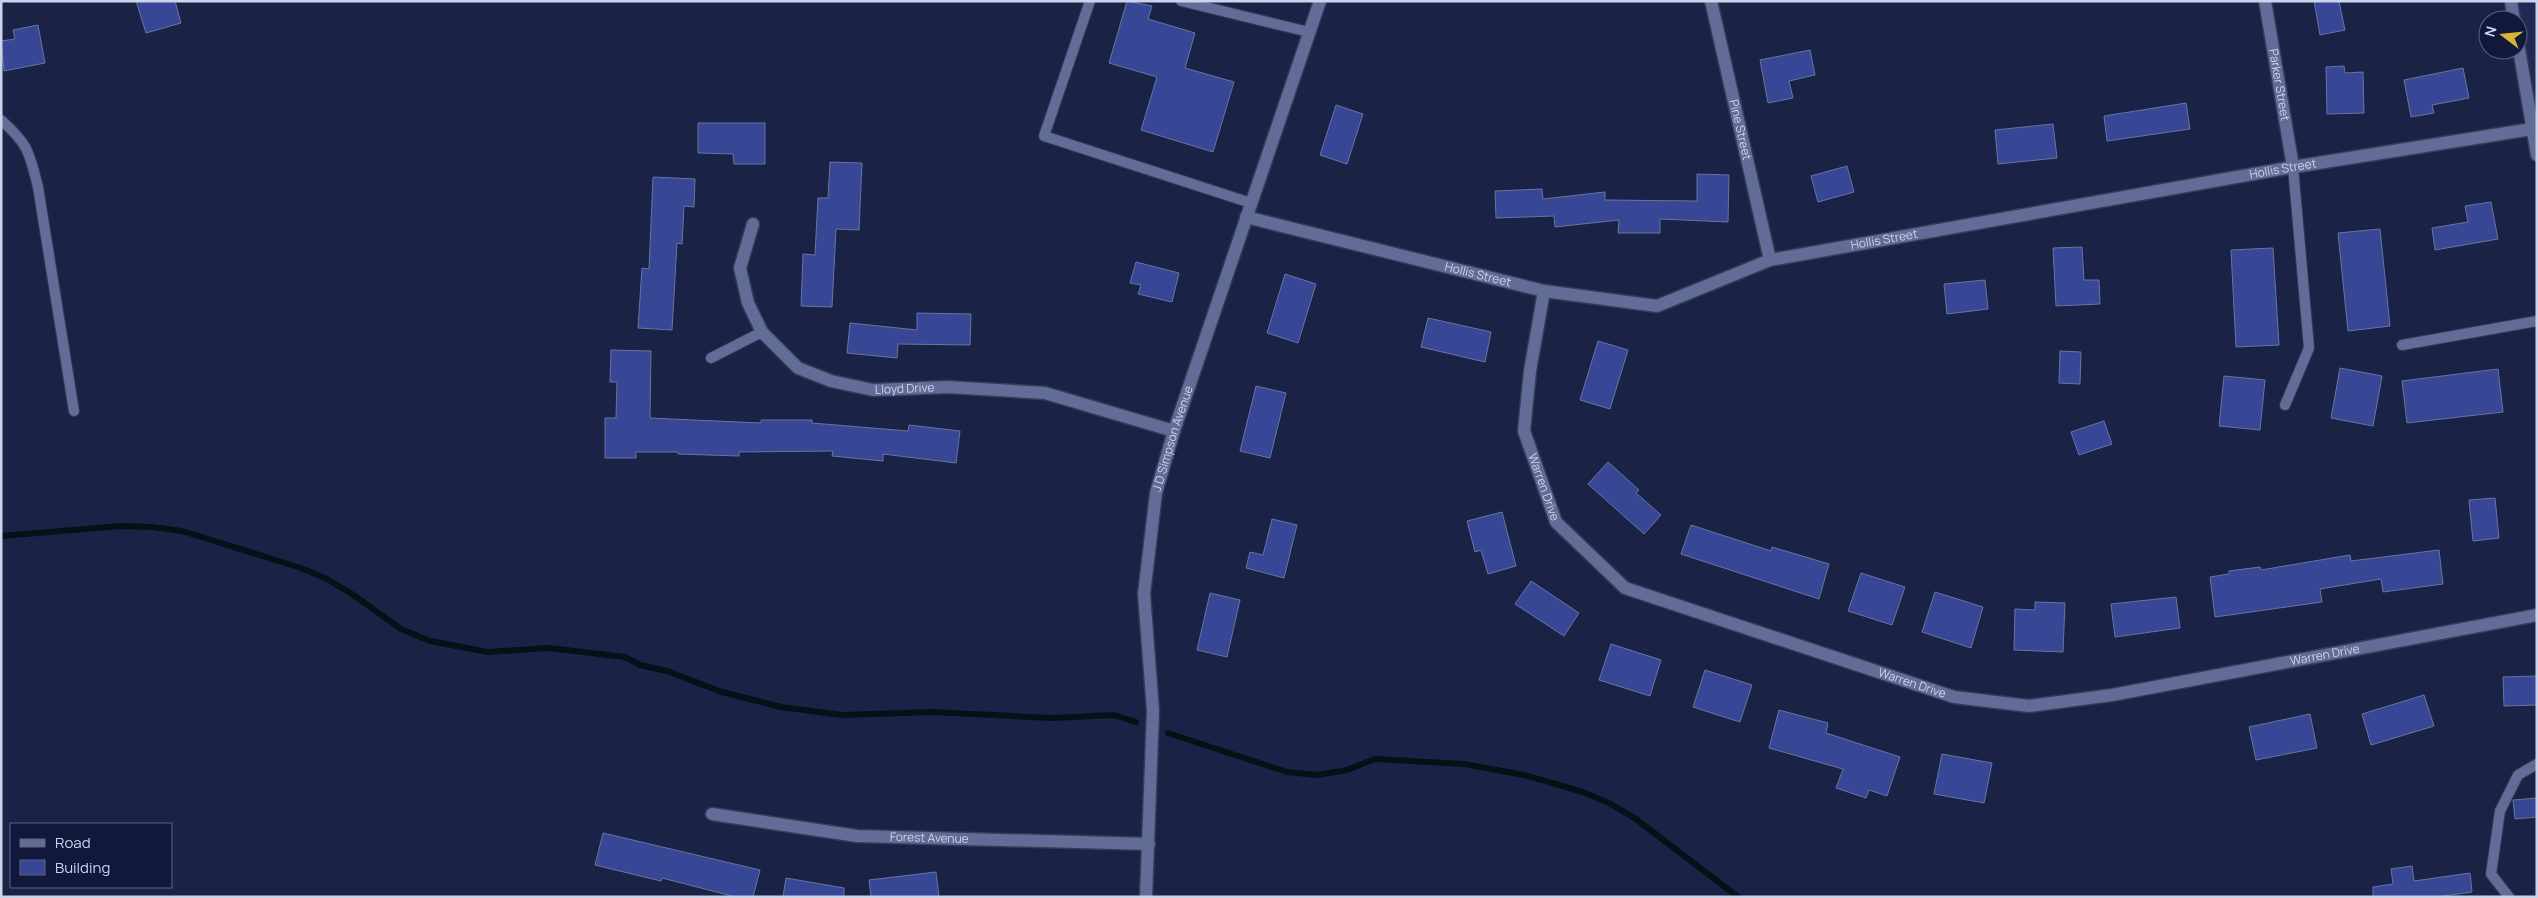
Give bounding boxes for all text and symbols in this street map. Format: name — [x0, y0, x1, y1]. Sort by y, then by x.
north arrow — [2478, 10, 2528, 60]
text: N — [2480, 24, 2501, 39]
street label: Parker Street — [2265, 47, 2294, 122]
street label: Pine Street — [1726, 98, 1756, 162]
street label: Hollis Street — [2248, 154, 2318, 183]
street label: Hollis Street — [1849, 225, 1919, 254]
street label: Hollis Street — [1443, 258, 1513, 291]
street label: Lloyd Drive — [875, 379, 935, 398]
street label: J D Simpson Avenue — [1148, 383, 1197, 493]
street label: Warren Drive — [1525, 451, 1564, 523]
street label: Warren Drive — [2289, 640, 2361, 669]
street label: Warren Drive — [1876, 664, 1948, 702]
legend — [10, 823, 172, 888]
street label: Forest Avenue — [890, 828, 969, 847]
text: Road — [55, 832, 91, 853]
text: Building — [55, 857, 110, 878]

